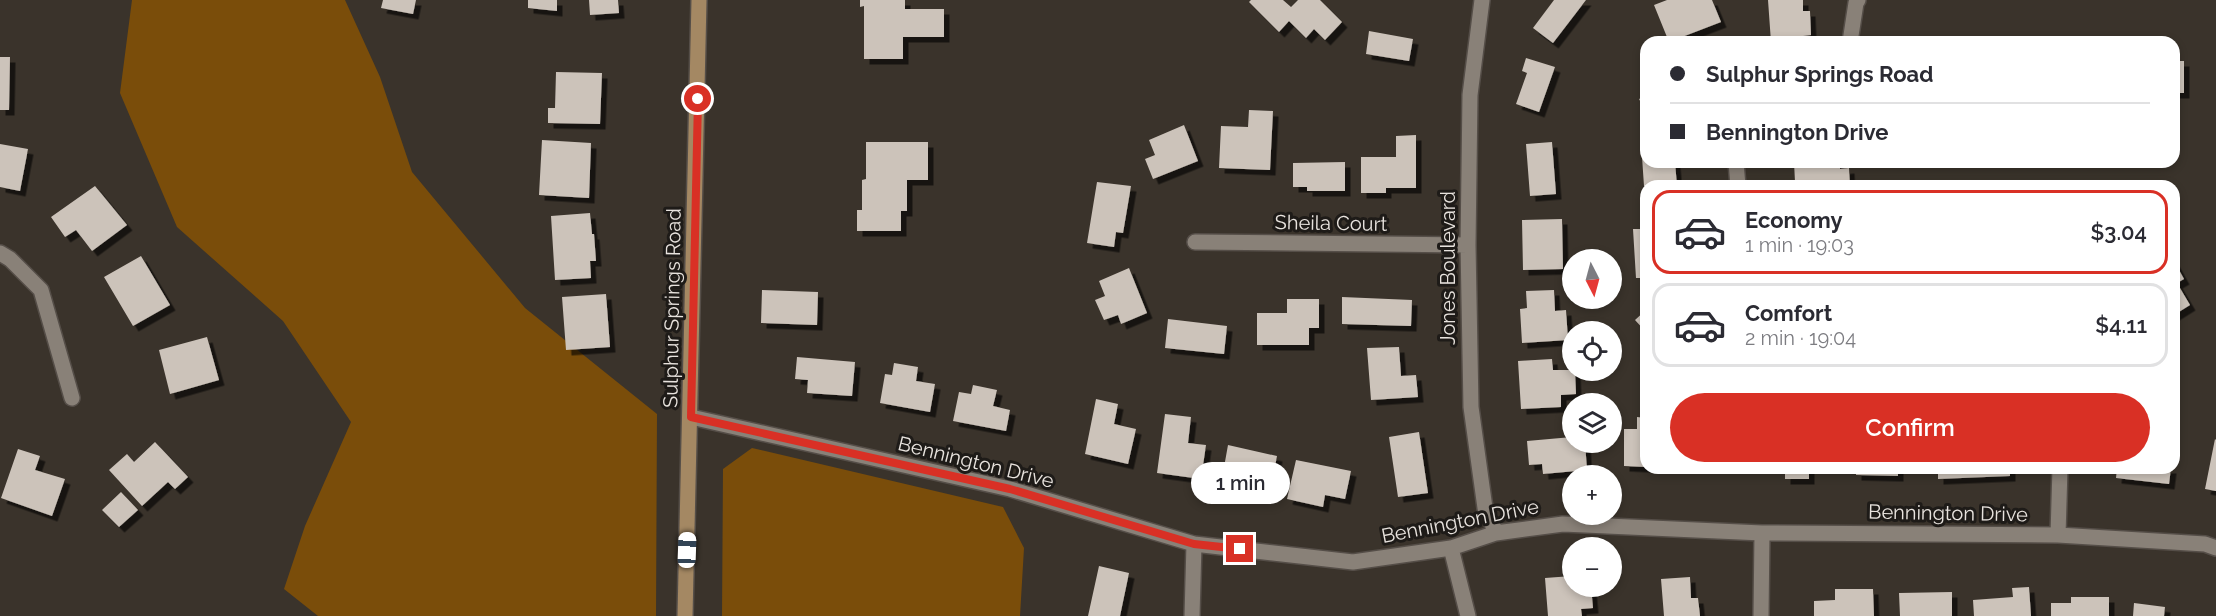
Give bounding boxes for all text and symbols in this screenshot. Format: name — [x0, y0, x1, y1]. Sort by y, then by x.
text: Sulphur Springs Road — [1706, 61, 1933, 87]
route start — [684, 85, 711, 112]
text: Bennington Drive — [1706, 119, 1888, 145]
street label: Jones Boulevard — [1436, 191, 1460, 345]
icon: car — [1673, 205, 1727, 259]
text: Economy — [1745, 207, 1843, 233]
street label: Sulphur Springs Road — [658, 208, 686, 408]
street label: Sheila Court — [1275, 210, 1388, 236]
text: $3.04 — [2091, 219, 2147, 245]
text: 1 min · 19:03 — [1745, 233, 1854, 257]
north arrow — [1562, 249, 1622, 309]
map controls — [1562, 249, 1622, 597]
icon: car — [1673, 298, 1727, 352]
text: Comfort — [1745, 300, 1832, 326]
text: $4.11 — [2095, 312, 2147, 338]
button: locate — [1562, 321, 1622, 381]
text: 2 min · 19:04 — [1745, 326, 1856, 350]
button: layers — [1562, 393, 1622, 453]
button: Confirm — [1670, 393, 2150, 462]
street label: Bennington Drive — [896, 431, 1057, 493]
callout: 1 min — [1190, 462, 1290, 504]
button: + — [1562, 465, 1622, 525]
text: 1 min — [1216, 471, 1265, 495]
street label: Bennington Drive — [1379, 494, 1541, 548]
street label: Bennington Drive — [1868, 500, 2028, 526]
car — [677, 532, 697, 568]
route end — [1226, 535, 1253, 562]
button: − — [1562, 537, 1622, 597]

